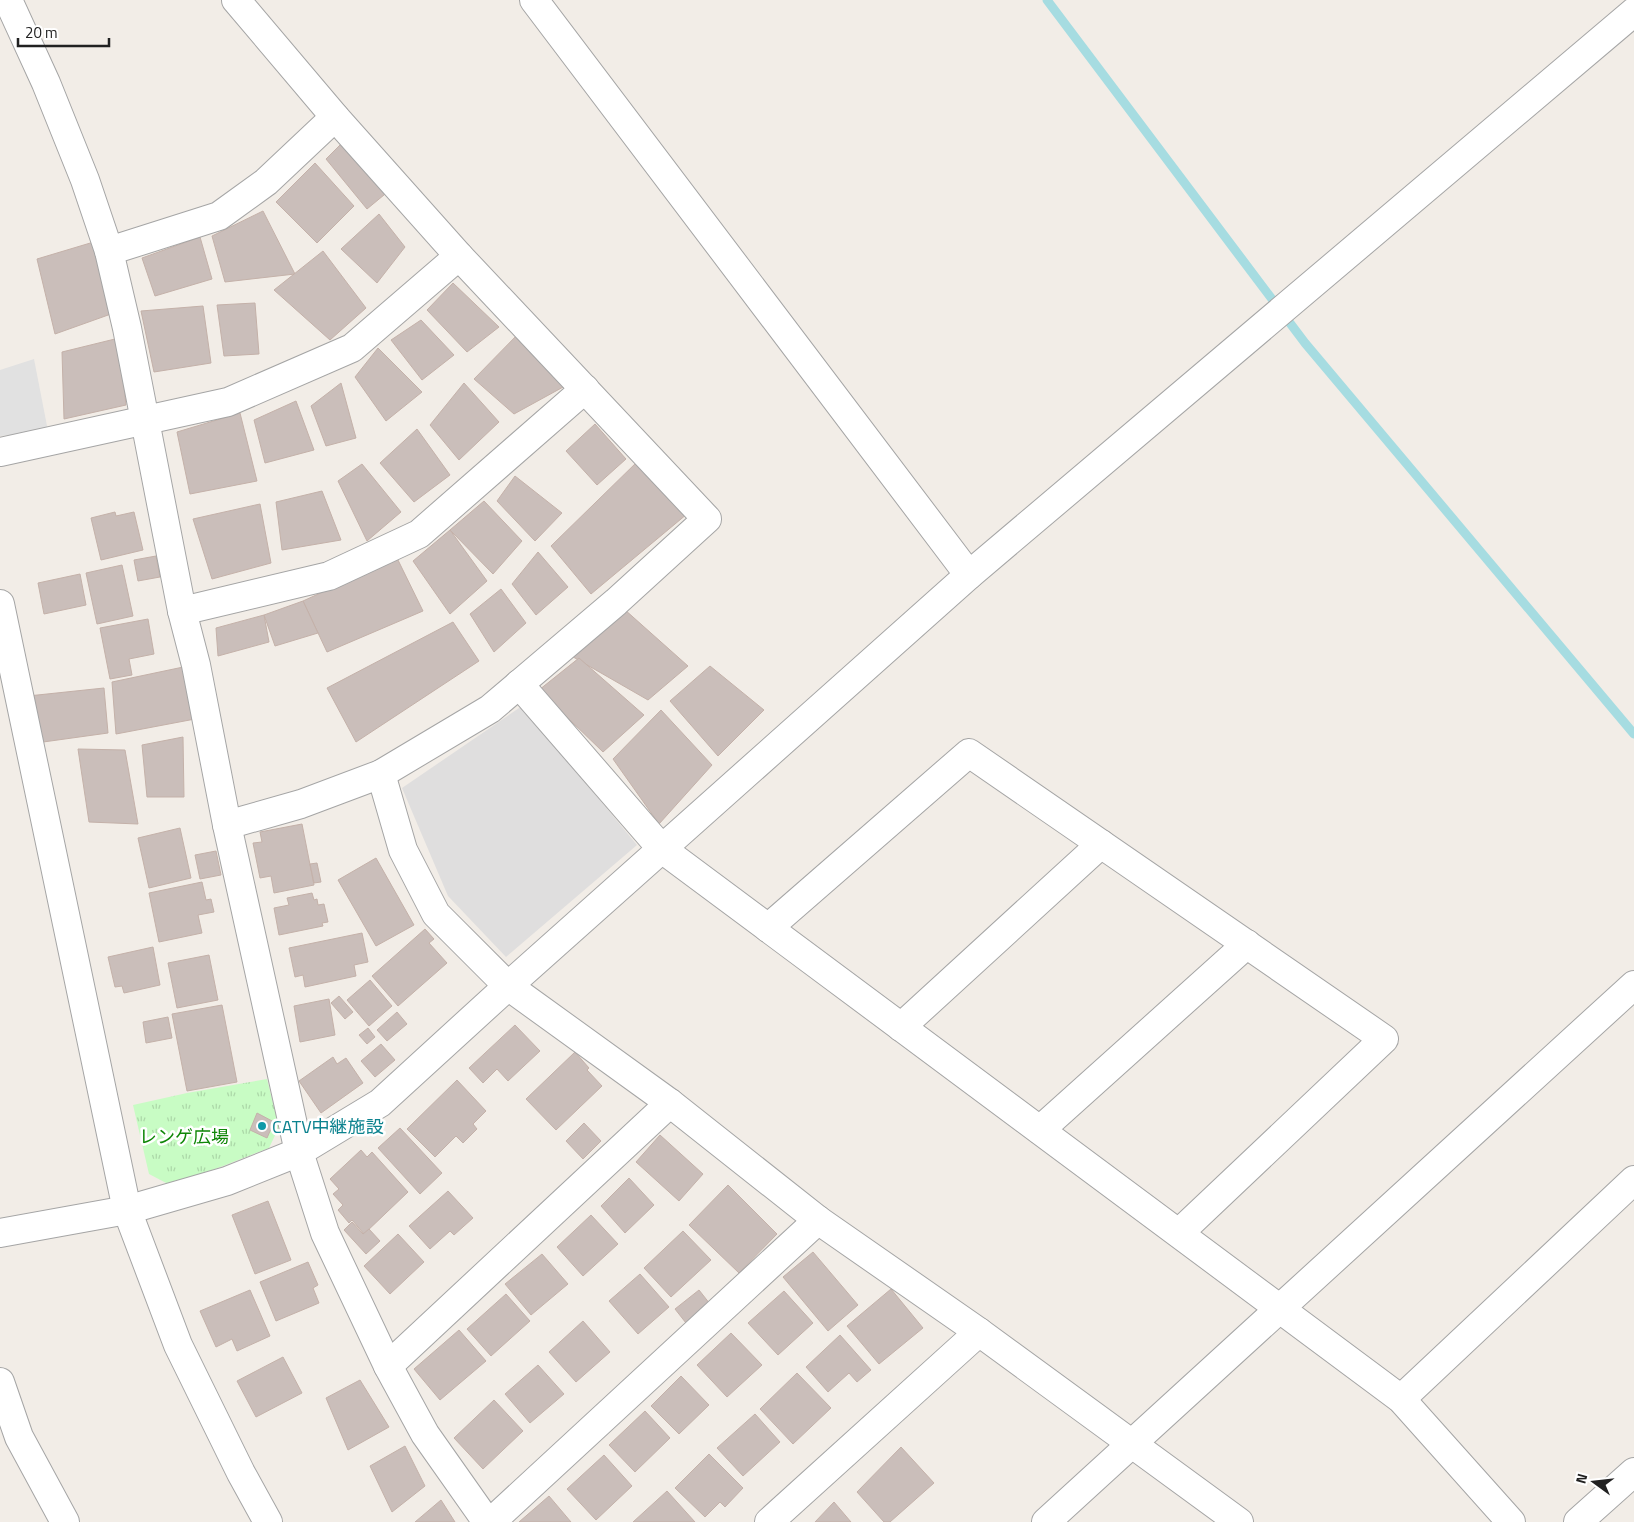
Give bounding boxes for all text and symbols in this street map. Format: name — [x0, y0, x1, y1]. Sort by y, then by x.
scale bar — [18, 15, 109, 47]
text: 20 m — [25, 21, 58, 44]
place label: CATV中継施設 — [272, 1113, 384, 1140]
marker: CATV中継施設 — [256, 1120, 268, 1132]
park label: レンゲ広場 — [139, 1123, 229, 1150]
north arrow — [1569, 1457, 1619, 1507]
text: N — [1570, 1471, 1592, 1486]

